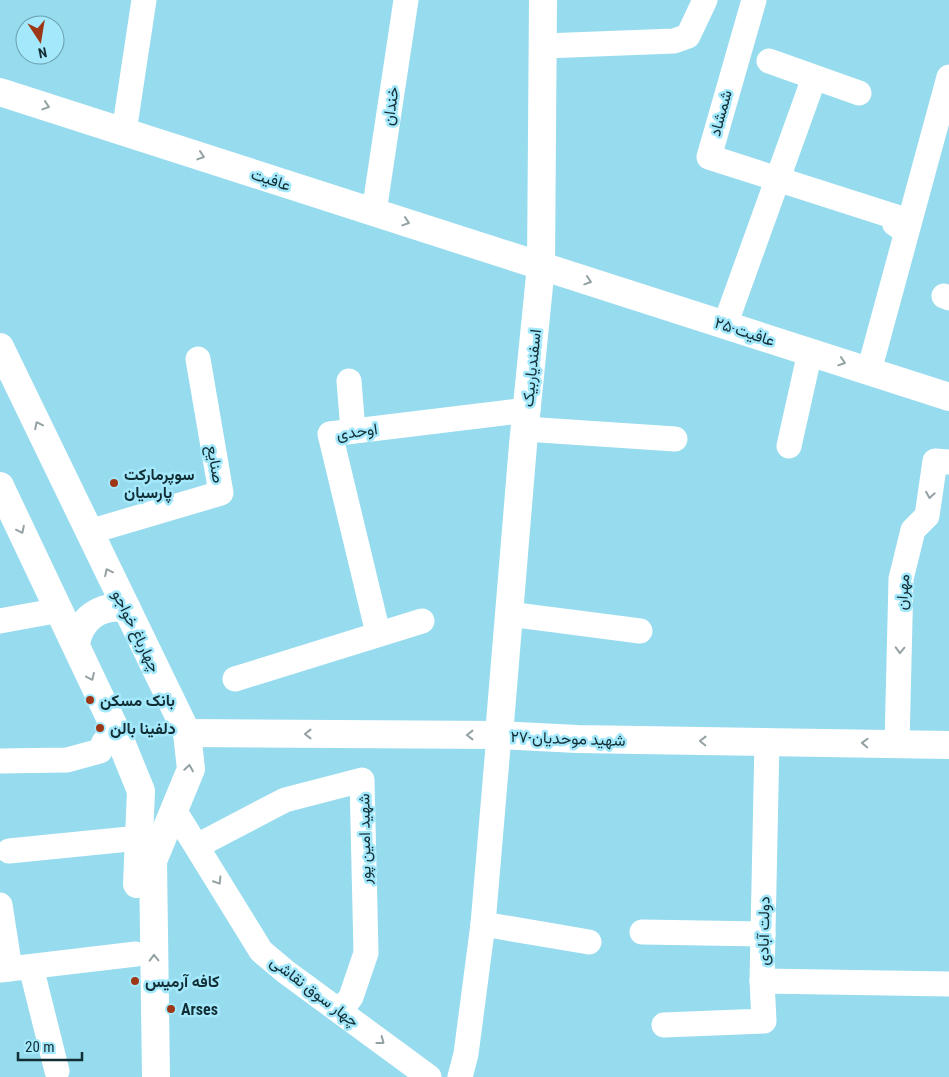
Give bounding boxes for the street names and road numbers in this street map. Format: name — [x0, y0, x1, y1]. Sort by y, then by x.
street label: خندان — [378, 85, 403, 127]
street label: شمشاد — [705, 88, 736, 138]
street label: عافیت — [249, 164, 293, 195]
street label: ۲۵-عافیت — [712, 313, 777, 350]
street label: اسفندیاربیک — [518, 328, 546, 408]
street label: اوحدی — [335, 419, 379, 445]
street label: صنایع — [201, 444, 228, 485]
street label: مهران — [892, 573, 914, 611]
street label: چهارباغ خواجو — [107, 587, 165, 677]
street label: ۲۷-شهید موحدیان — [510, 727, 626, 751]
street label: شهید امین پور — [354, 793, 377, 886]
street label: دولت آبادی — [753, 896, 775, 966]
street label: چهار سوق نقاشی — [265, 952, 363, 1033]

